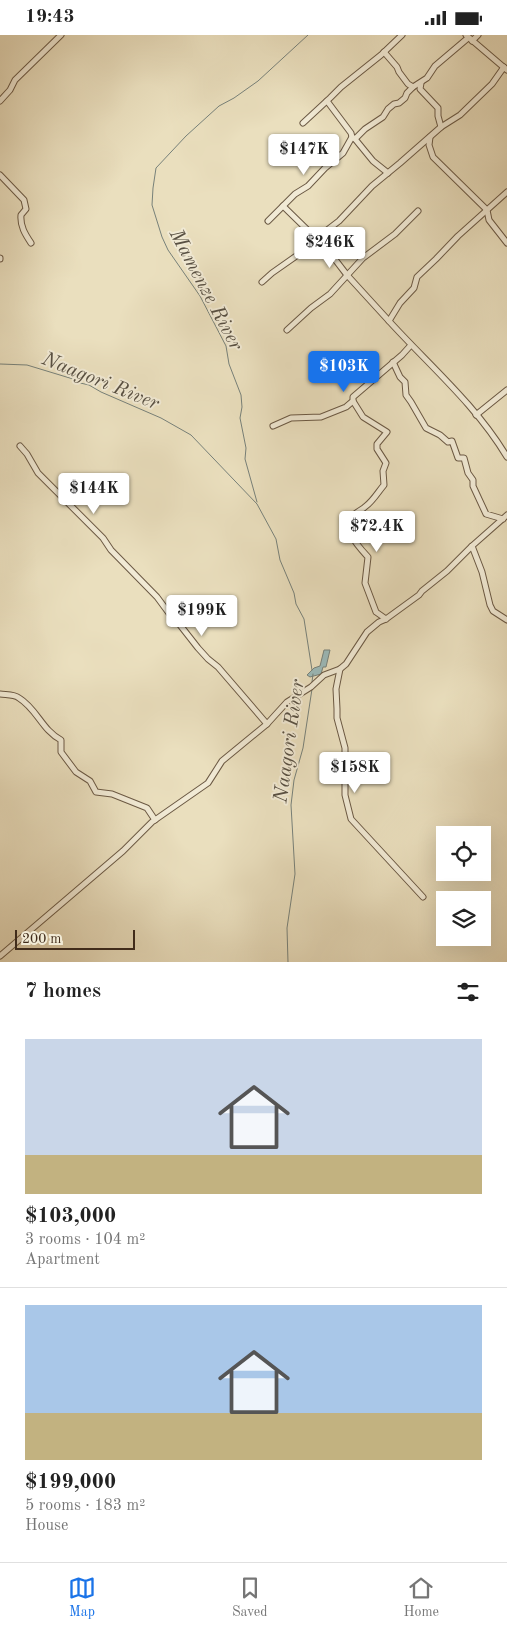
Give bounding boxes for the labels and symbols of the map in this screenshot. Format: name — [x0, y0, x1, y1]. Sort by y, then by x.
pin: $147K — [269, 133, 339, 176]
water label: Mamenze River — [164, 225, 246, 354]
pin: $246K — [295, 227, 365, 269]
water label: Naagori River — [38, 349, 162, 415]
pin: $103K — [309, 351, 379, 393]
pin: $144K — [59, 473, 129, 515]
pin: $72.4K — [336, 511, 418, 553]
pin: $199K — [167, 595, 237, 637]
water label: Naagori River — [271, 678, 309, 805]
pin: $158K — [320, 751, 390, 794]
scale bar — [15, 927, 135, 950]

